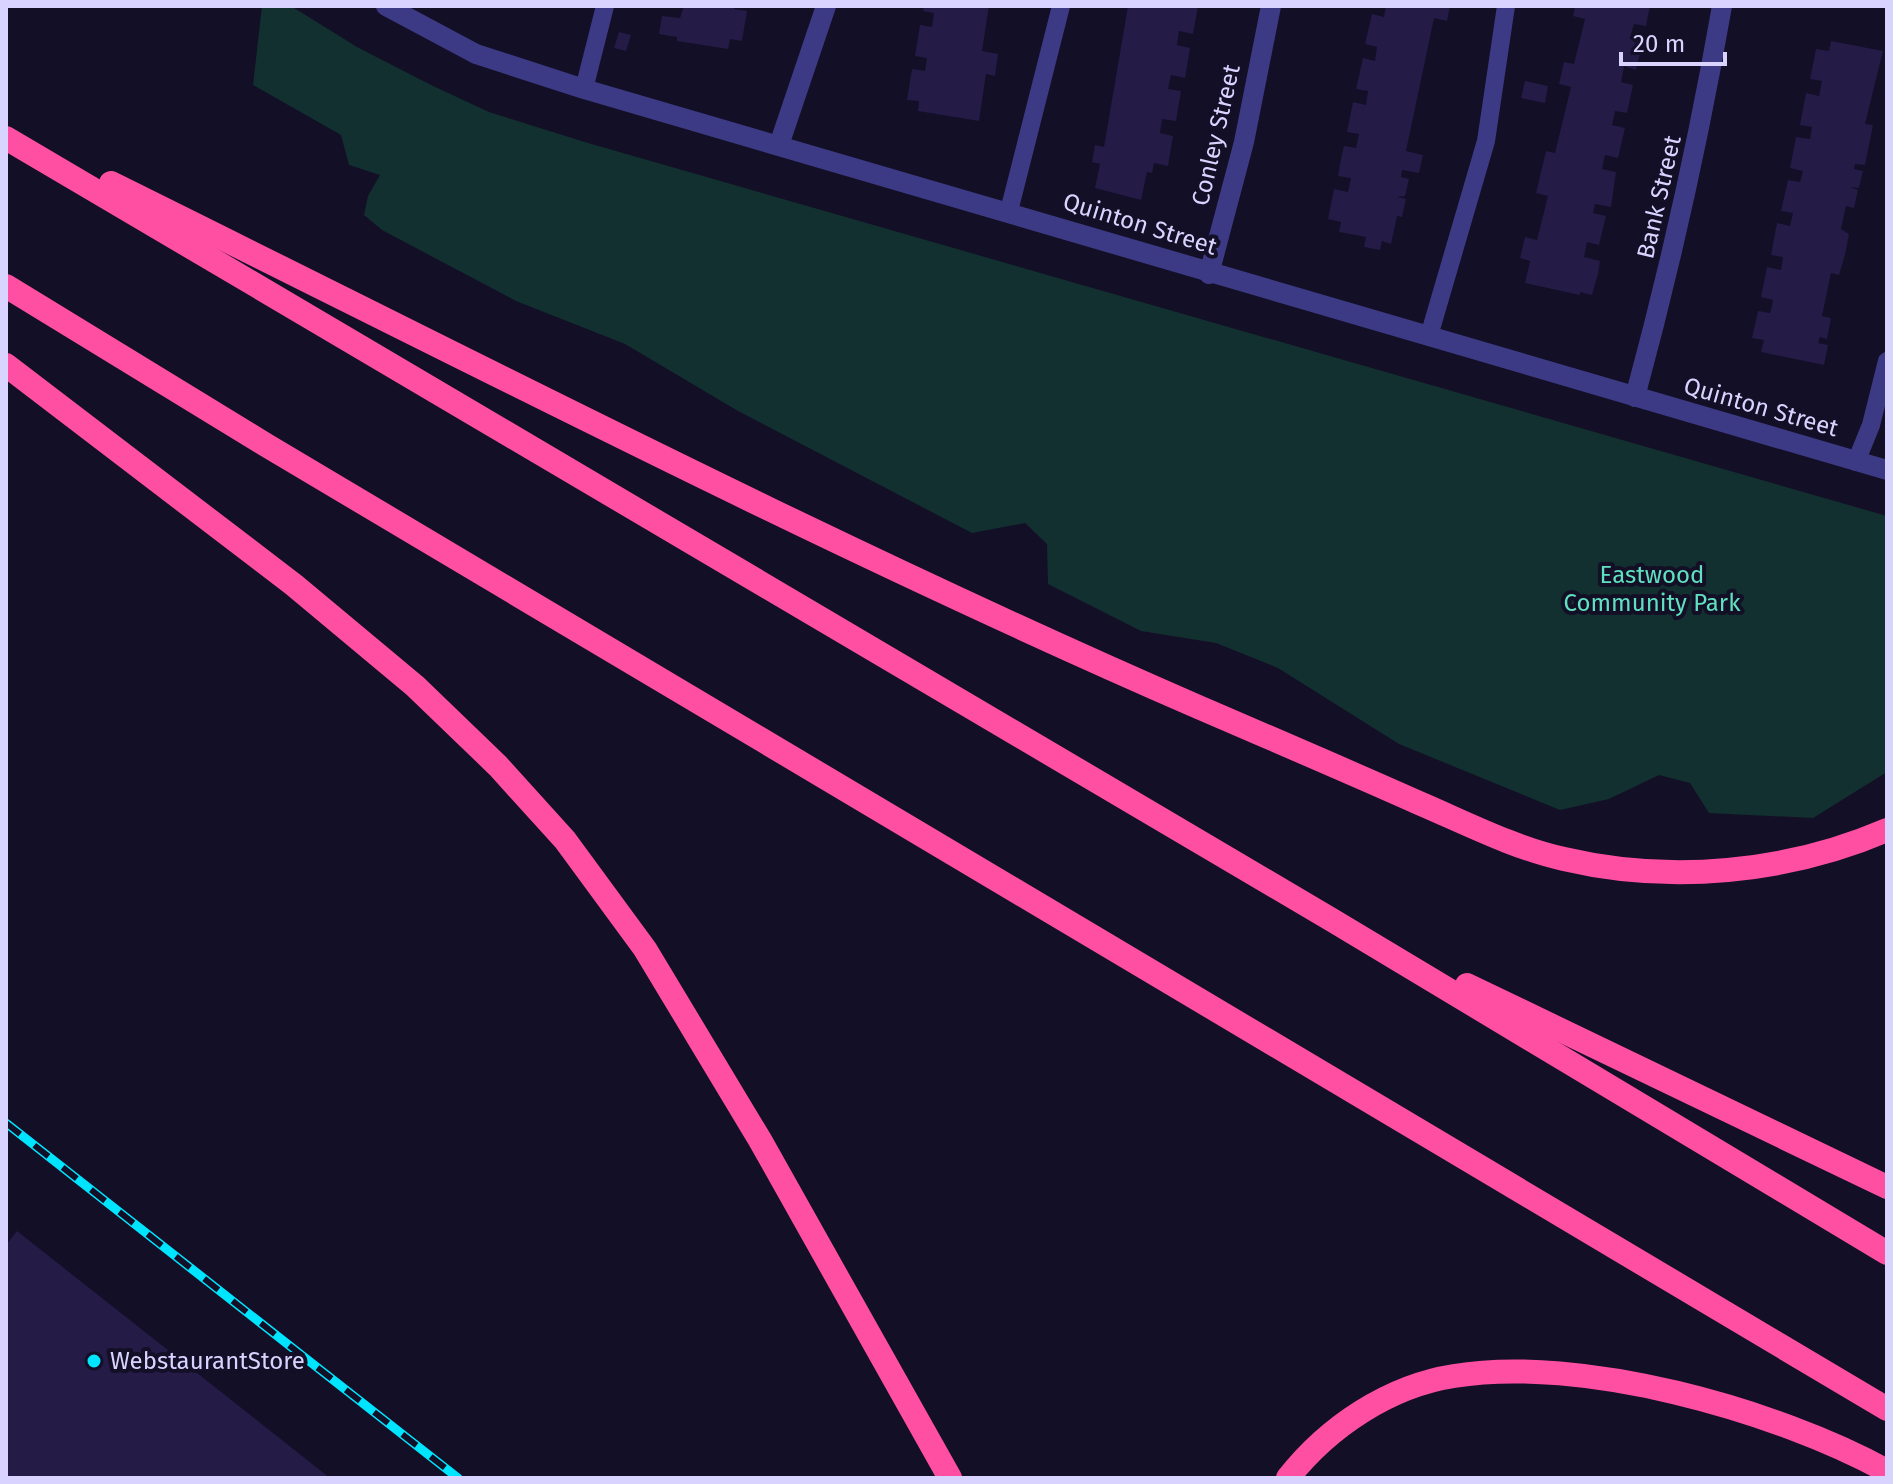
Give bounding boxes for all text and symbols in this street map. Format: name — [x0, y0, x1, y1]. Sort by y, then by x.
scale bar — [1621, 16, 1725, 66]
text: 20 m — [1633, 30, 1685, 58]
street label: Conley Street — [1186, 61, 1246, 208]
street label: Bank Street — [1631, 132, 1687, 261]
street label: Quinton Street — [1060, 187, 1221, 261]
street label: Quinton Street — [1681, 372, 1842, 442]
park label: Eastwood Community Park — [1564, 561, 1741, 617]
place label: WebstaurantStore — [110, 1347, 305, 1375]
marker: WebstaurantStore — [85, 1352, 103, 1370]

